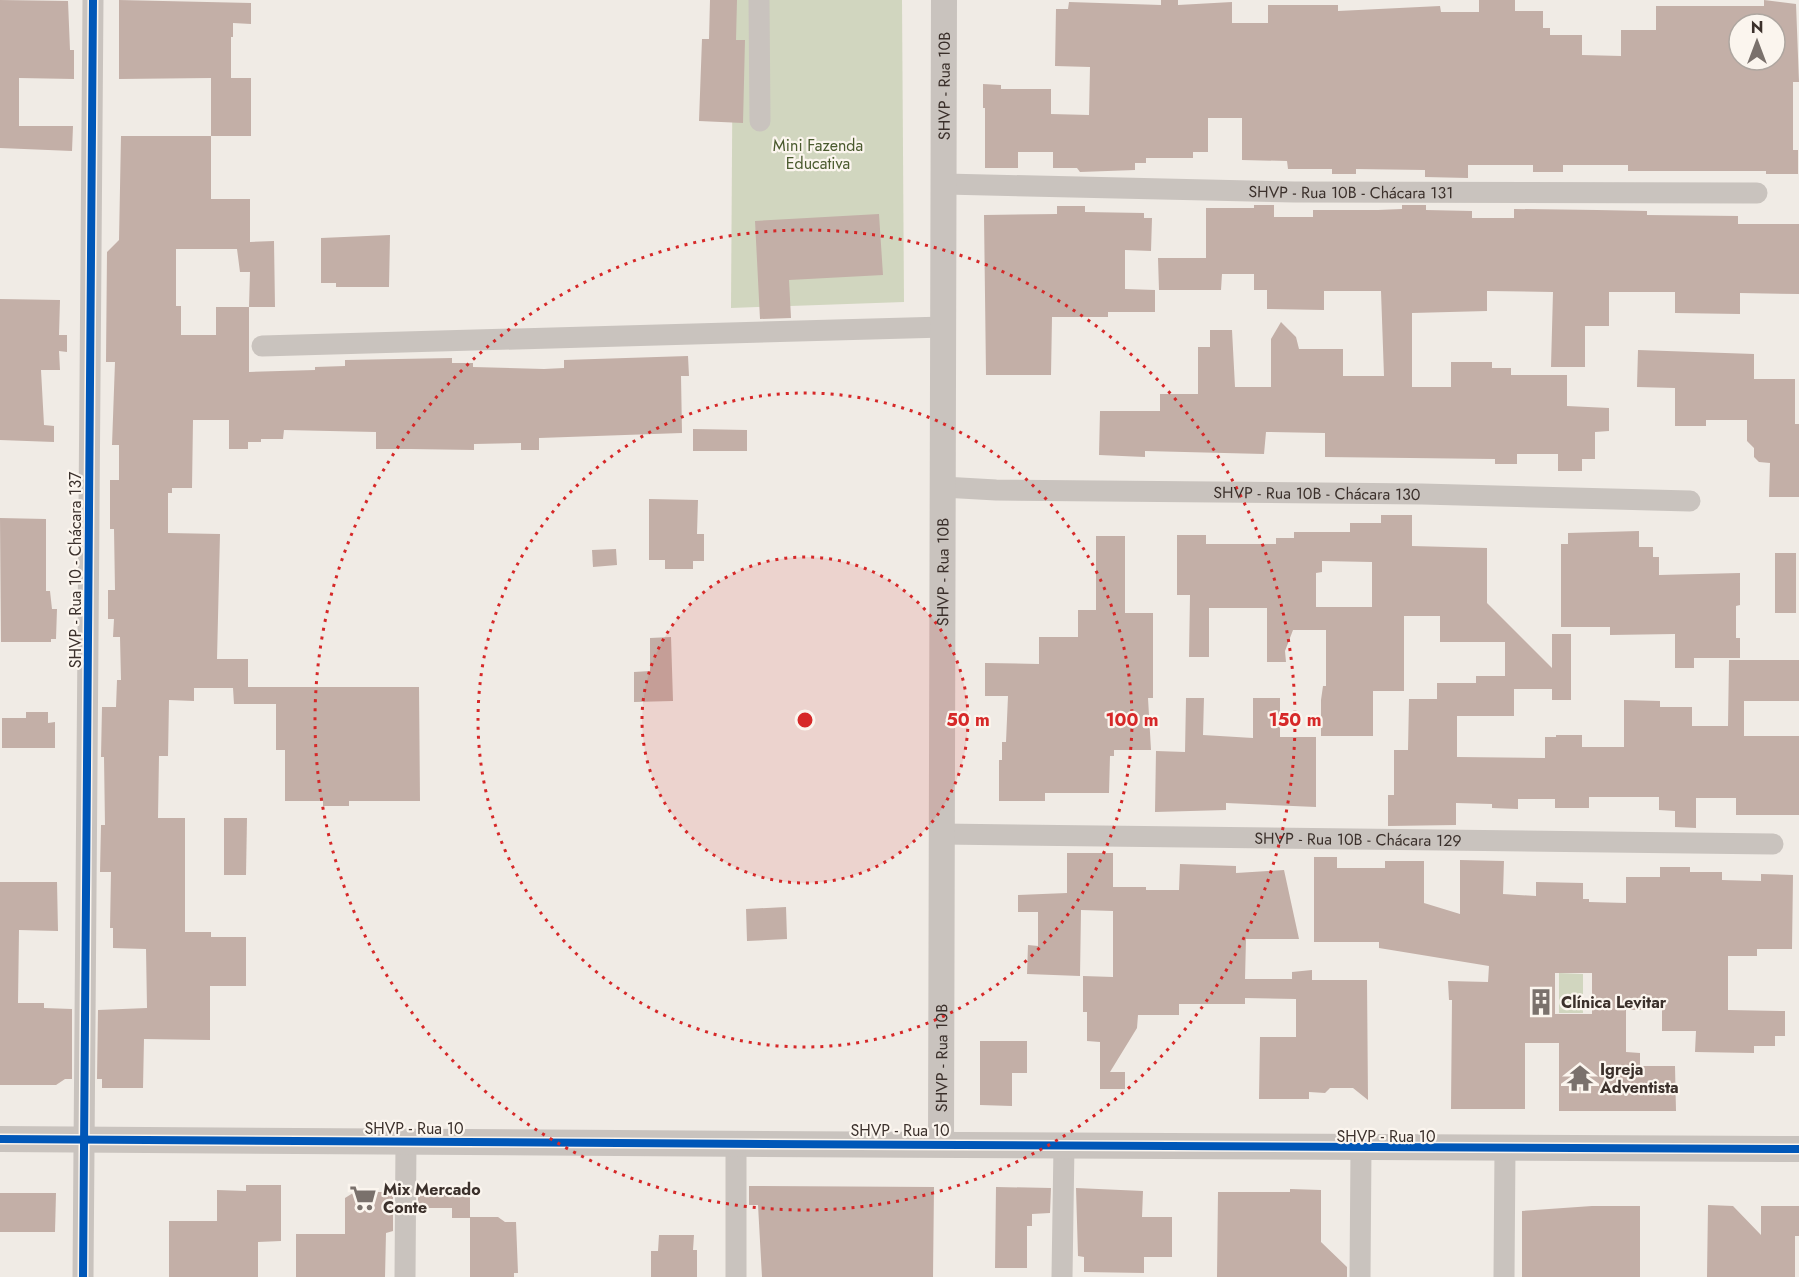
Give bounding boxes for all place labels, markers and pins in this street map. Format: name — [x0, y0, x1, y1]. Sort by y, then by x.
centre of rings — [795, 710, 815, 730]
building icon: Clínica Levitar — [1526, 987, 1556, 1017]
place label: Clínica Levitar — [1561, 991, 1667, 1014]
place label: Igreja Adventista — [1599, 1058, 1679, 1099]
temple icon: Igreja Adventista — [1565, 1063, 1595, 1093]
place label: Mix Mercado Conte — [383, 1178, 481, 1219]
supermarket icon: Mix Mercado Conte — [348, 1183, 378, 1213]

